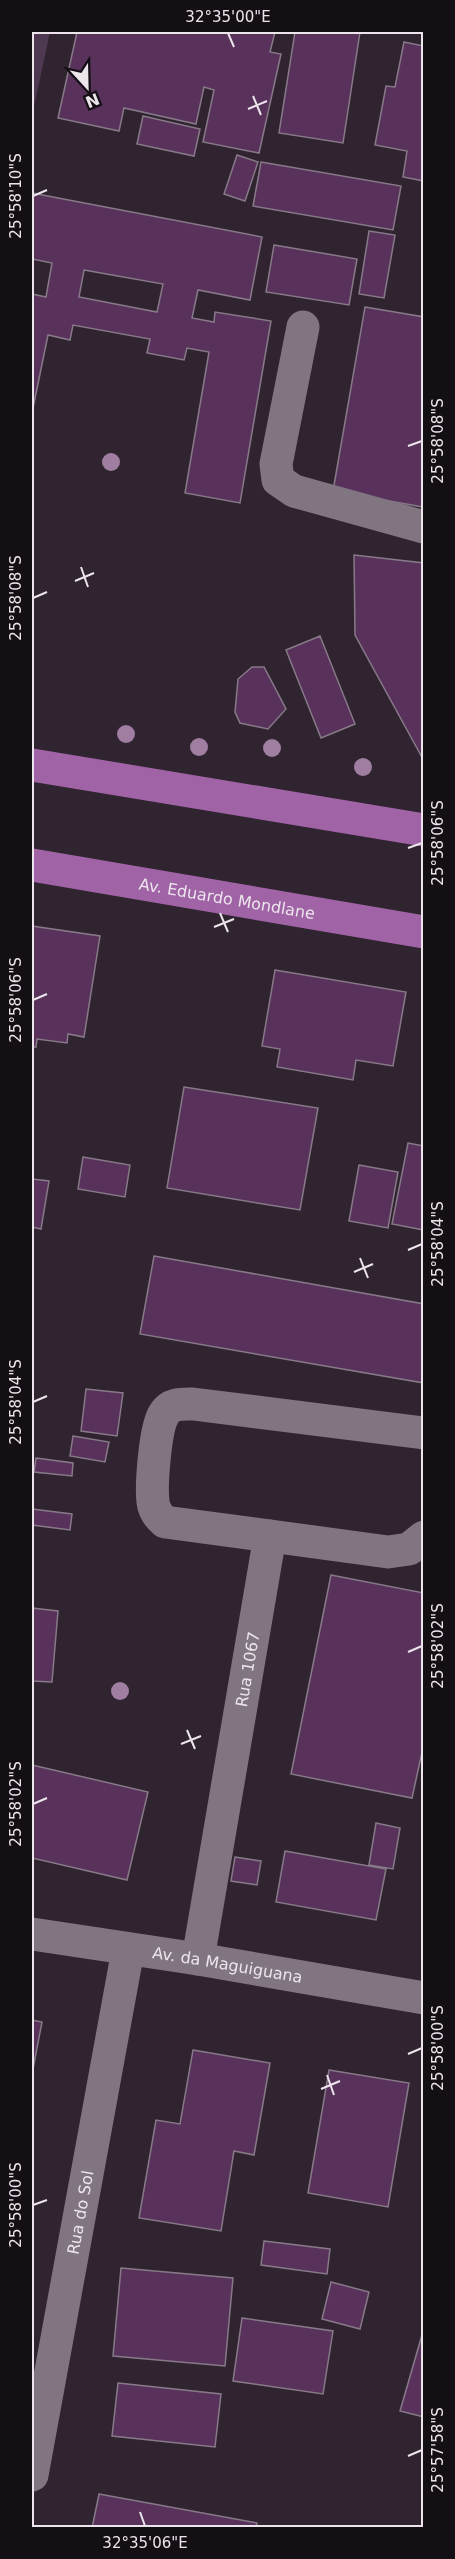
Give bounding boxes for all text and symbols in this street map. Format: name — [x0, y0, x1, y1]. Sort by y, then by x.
text: 32°35'00"E — [185, 8, 271, 26]
north arrow — [57, 57, 117, 117]
text: N — [83, 89, 102, 112]
text: 25°58'10"S — [7, 153, 25, 239]
text: 25°58'08"S — [429, 398, 447, 484]
text: 25°58'08"S — [7, 555, 25, 641]
text: 25°58'06"S — [429, 800, 447, 886]
street label: Av. Eduardo Mondlane — [138, 874, 316, 923]
text: 25°58'06"S — [7, 957, 25, 1043]
text: 25°58'04"S — [429, 1201, 447, 1287]
text: 25°58'04"S — [7, 1359, 25, 1445]
text: 25°58'02"S — [429, 1603, 447, 1689]
street label: Rua 1067 — [232, 1630, 264, 1708]
text: 25°58'02"S — [7, 1761, 25, 1847]
street label: Av. da Maguiguana — [151, 1943, 304, 1987]
text: 25°58'00"S — [429, 2005, 447, 2091]
text: 25°58'00"S — [7, 2162, 25, 2248]
street label: Rua do Sol — [64, 2169, 97, 2256]
text: 25°57'58"S — [429, 2407, 447, 2493]
text: 32°35'06"E — [102, 2534, 188, 2552]

